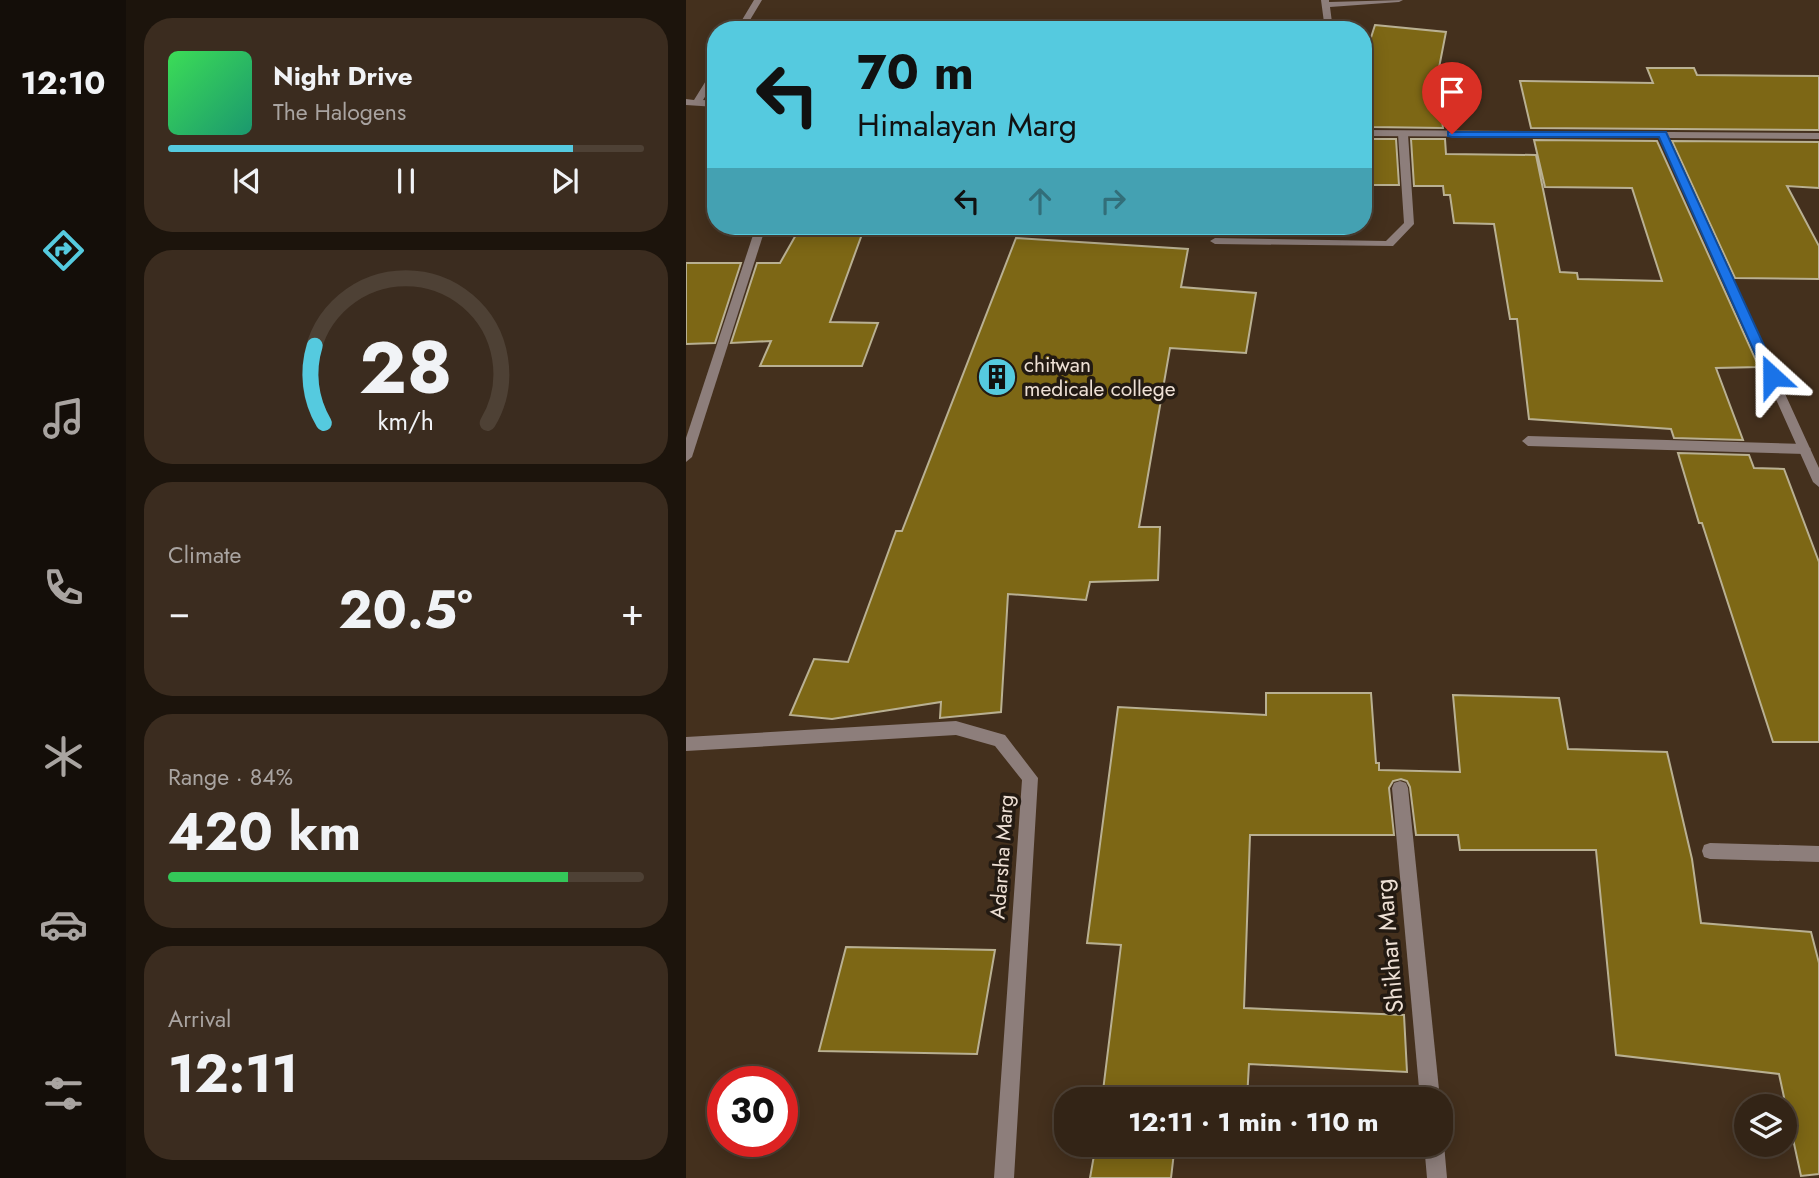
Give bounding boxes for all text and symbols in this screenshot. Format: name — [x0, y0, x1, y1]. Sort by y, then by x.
text: 70 m — [857, 37, 974, 107]
icon: left — [742, 49, 833, 140]
text: Night Drive — [273, 57, 413, 95]
text: 12:10 — [20, 60, 106, 106]
pin — [1422, 62, 1482, 134]
icon: arrive — [1433, 73, 1471, 111]
text: The Halogens — [273, 95, 406, 129]
text: Himalayan Marg — [857, 102, 1077, 148]
icon: previous — [228, 162, 266, 200]
icon: pause — [387, 162, 425, 200]
icon: next — [546, 162, 584, 200]
icon: left — [948, 182, 986, 220]
icon: ahead — [1021, 182, 1059, 220]
icon: right — [1094, 182, 1132, 220]
icon: directions — [39, 226, 88, 275]
text: 28 — [359, 315, 453, 420]
position arrow — [1735, 339, 1809, 413]
place label: chitwan medicale college — [1024, 350, 1176, 404]
building icon: chitwan medicale college — [976, 356, 1018, 398]
icon: music — [39, 394, 88, 443]
text: km/h — [378, 403, 434, 439]
text: Climate — [168, 538, 241, 572]
icon: phone — [39, 563, 88, 612]
text: 20.5° — [338, 572, 473, 648]
text: − — [168, 584, 190, 639]
text: + — [621, 584, 644, 639]
icon: climate — [39, 732, 88, 781]
text: Range · 84% — [168, 760, 293, 794]
text: 420 km — [168, 794, 361, 870]
street label: Adarsha Marg — [983, 794, 1021, 920]
street label: Shikhar Marg — [1366, 877, 1412, 1015]
icon: car — [39, 900, 88, 949]
text: Arrival — [168, 1002, 231, 1036]
text: 12:11 — [168, 1036, 298, 1112]
speed limit sign: 30 — [707, 1066, 798, 1157]
icon: filters — [39, 1069, 88, 1118]
map controls — [1734, 1094, 1797, 1157]
button: layers — [1734, 1094, 1797, 1157]
text: 12:11 · 1 min · 110 m — [1128, 1103, 1379, 1141]

